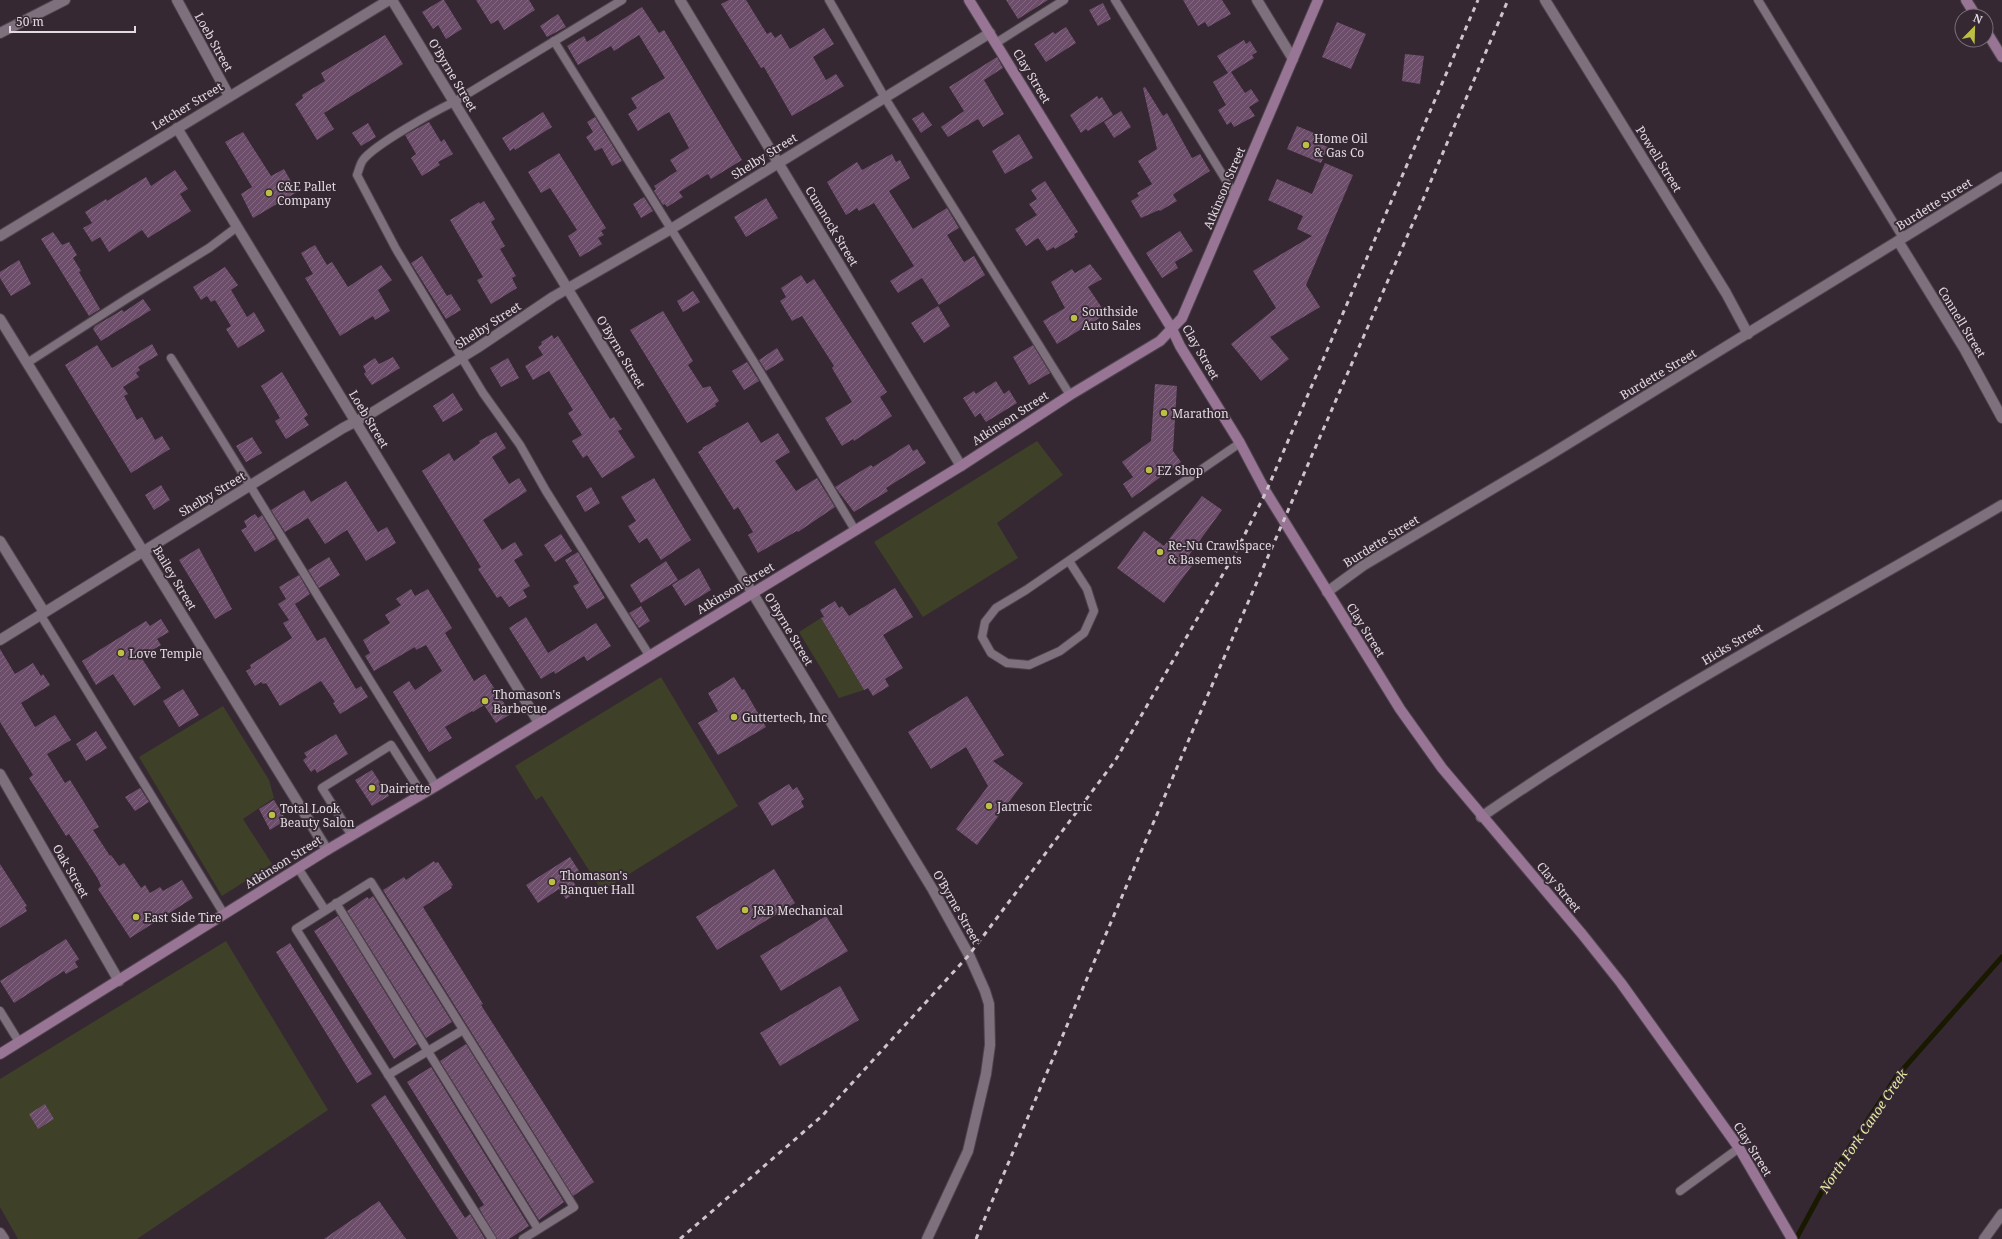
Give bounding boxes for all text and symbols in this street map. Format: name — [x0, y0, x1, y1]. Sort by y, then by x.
scale bar — [10, 8, 135, 34]
north arrow — [1954, 8, 1994, 48]
street label: Loeb Street — [191, 10, 237, 74]
text: N — [1971, 10, 1985, 27]
text: 50 m — [16, 13, 44, 30]
street label: O'Byrne Street — [425, 35, 481, 115]
street label: Clay Street — [1009, 45, 1055, 107]
street label: Letcher Street — [148, 78, 226, 134]
street label: Powell Street — [1632, 123, 1686, 195]
street label: Shelby Street — [728, 129, 800, 183]
place label: Home Oil & Gas Co — [1314, 130, 1368, 161]
marker: Home Oil & Gas Co — [1301, 140, 1311, 150]
street label: Atkinson Street — [1199, 144, 1249, 232]
street label: Burdette Street — [1893, 174, 1975, 234]
place label: C&E Pallet Company — [277, 178, 336, 209]
street label: Cumnock Street — [801, 183, 863, 269]
marker: C&E Pallet Company — [264, 188, 274, 198]
street label: Connell Street — [1934, 283, 1990, 361]
street label: Shelby Street — [452, 298, 524, 352]
place label: Southside Auto Sales — [1082, 303, 1141, 334]
street label: O'Byrne Street — [593, 312, 649, 392]
marker: Southside Auto Sales — [1069, 313, 1079, 323]
street label: Clay Street — [1178, 321, 1224, 383]
street label: Burdette Street — [1617, 344, 1699, 404]
street label: Loeb Street — [345, 387, 393, 451]
street label: Atkinson Street — [968, 387, 1052, 449]
place label: Marathon — [1172, 405, 1229, 422]
marker: Marathon — [1159, 408, 1169, 418]
place label: EZ Shop — [1157, 462, 1203, 479]
marker: EZ Shop — [1144, 465, 1154, 475]
street label: Shelby Street — [176, 467, 248, 521]
street label: Burdette Street — [1340, 511, 1422, 571]
place label: Re-Nu Crawlspace & Basements — [1168, 537, 1271, 568]
street label: Bailey Street — [149, 543, 201, 613]
marker: Re-Nu Crawlspace & Basements — [1155, 547, 1165, 557]
street label: Atkinson Street — [693, 558, 777, 618]
street label: O'Byrne Street — [761, 589, 817, 669]
street label: Clay Street — [1343, 600, 1389, 660]
street label: Hicks Street — [1698, 619, 1766, 669]
place label: Love Temple — [129, 645, 202, 662]
marker: Love Temple — [116, 648, 126, 658]
place label: Thomason's Barbecue — [493, 686, 561, 717]
marker: Thomason's Barbecue — [480, 696, 490, 706]
place label: Guttertech, Inc — [742, 709, 827, 726]
marker: Guttertech, Inc — [729, 712, 739, 722]
place label: Dairiette — [380, 780, 430, 797]
marker: Dairiette — [367, 783, 377, 793]
place label: Jameson Electric — [996, 798, 1092, 815]
place label: Total Look Beauty Salon — [280, 800, 355, 831]
marker: Jameson Electric — [984, 801, 994, 811]
marker: Total Look Beauty Salon — [267, 810, 277, 820]
street label: Atkinson Street — [241, 831, 325, 893]
street label: Oak Street — [49, 841, 93, 901]
street label: Clay Street — [1533, 858, 1585, 916]
place label: Thomason's Banquet Hall — [560, 867, 635, 898]
street label: O'Byrne Street — [929, 867, 985, 947]
marker: Thomason's Banquet Hall — [547, 877, 557, 887]
place label: J&B Mechanical — [752, 902, 843, 919]
marker: J&B Mechanical — [740, 905, 750, 915]
place label: East Side Tire — [144, 909, 222, 926]
marker: East Side Tire — [131, 912, 141, 922]
water label: North Fork Canoe Creek — [1814, 1065, 1912, 1197]
street label: Clay Street — [1730, 1119, 1776, 1179]

